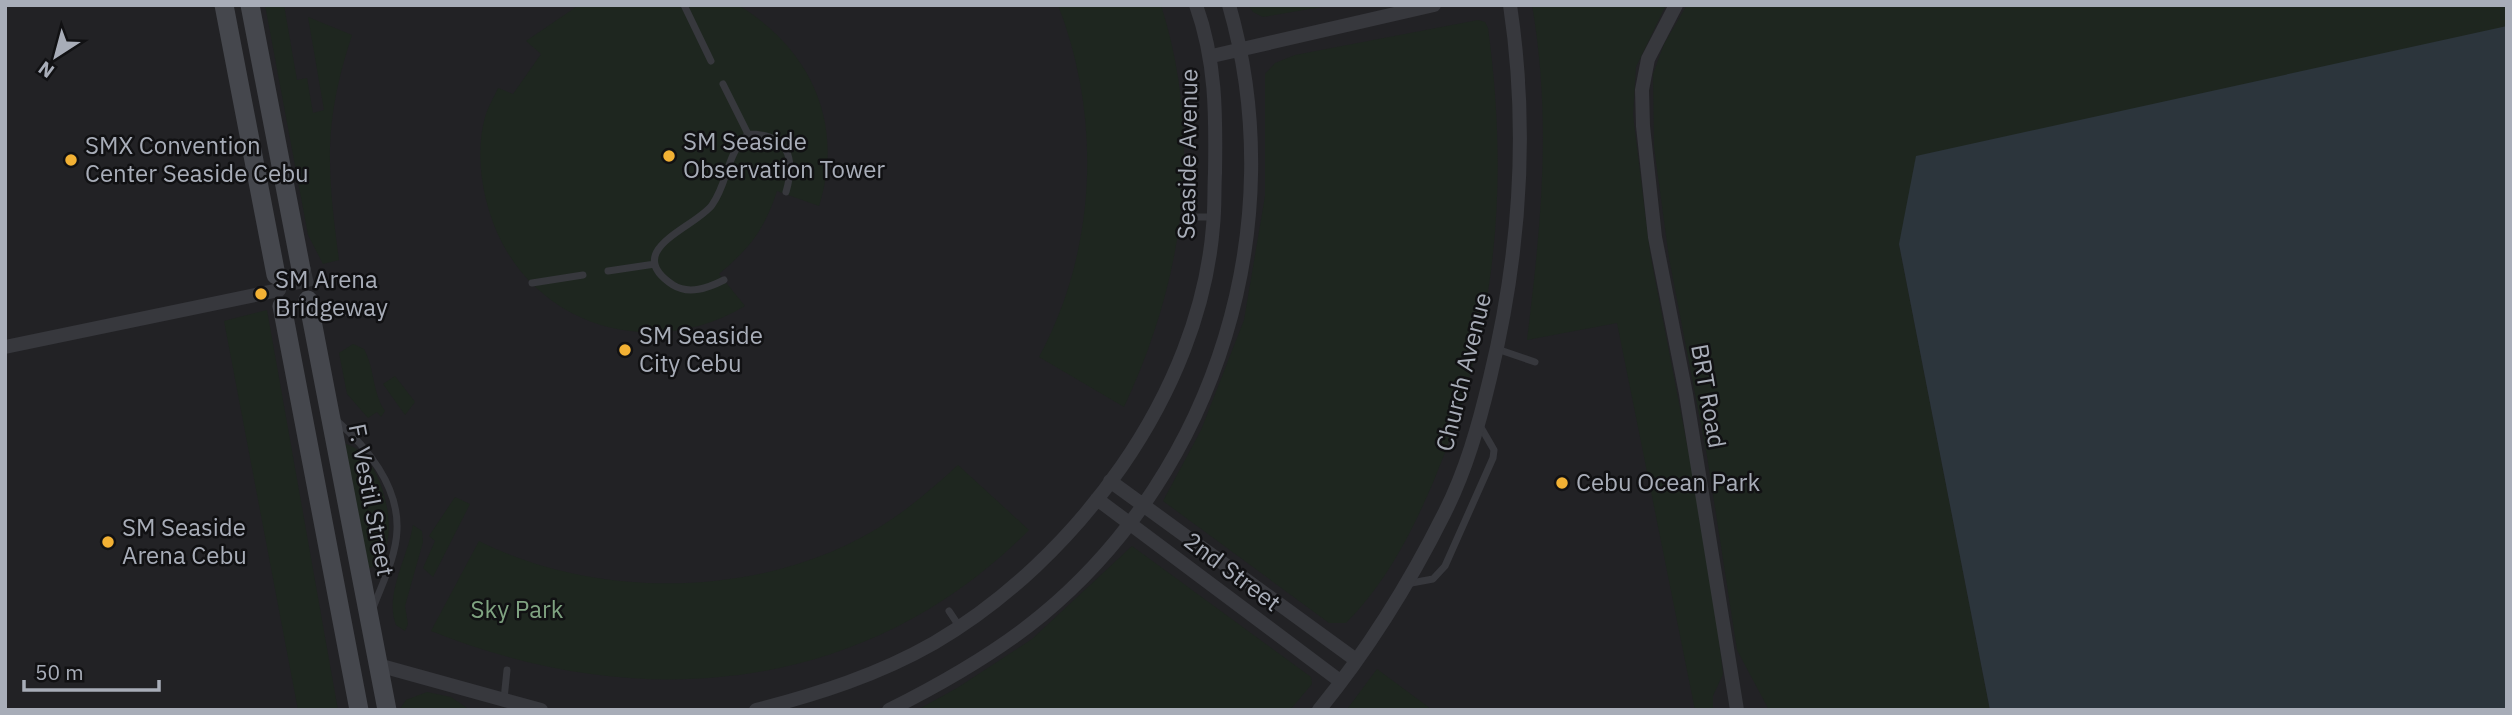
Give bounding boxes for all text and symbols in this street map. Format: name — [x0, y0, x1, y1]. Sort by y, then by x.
north arrow — [21, 21, 91, 91]
text: N — [33, 56, 59, 84]
street label: Seaside Avenue — [1170, 68, 1204, 240]
place label: SM Seaside Observation Tower — [683, 125, 885, 185]
place label: SMX Convention Center Seaside Cebu — [85, 129, 309, 189]
marker: SM Seaside Observation Tower — [661, 148, 677, 164]
marker: SMX Convention Center Seaside Cebu — [63, 152, 79, 168]
place label: SM Arena Bridgeway — [275, 263, 388, 323]
marker: SM Arena Bridgeway — [253, 286, 269, 302]
street label: Church Avenue — [1428, 289, 1498, 454]
place label: SM Seaside City Cebu — [639, 319, 763, 379]
street label: BRT Road — [1684, 341, 1734, 450]
marker: SM Seaside City Cebu — [617, 342, 633, 358]
street label: F. Vestil Street — [342, 421, 402, 579]
place label: Cebu Ocean Park — [1576, 466, 1760, 498]
marker: Cebu Ocean Park — [1554, 475, 1570, 491]
place label: SM Seaside Arena Cebu — [122, 511, 247, 571]
street label: 2nd Street — [1178, 524, 1288, 618]
marker: SM Seaside Arena Cebu — [100, 534, 116, 550]
park label: Sky Park — [471, 593, 564, 625]
scale bar — [24, 648, 159, 692]
text: 50 m — [35, 658, 84, 686]

